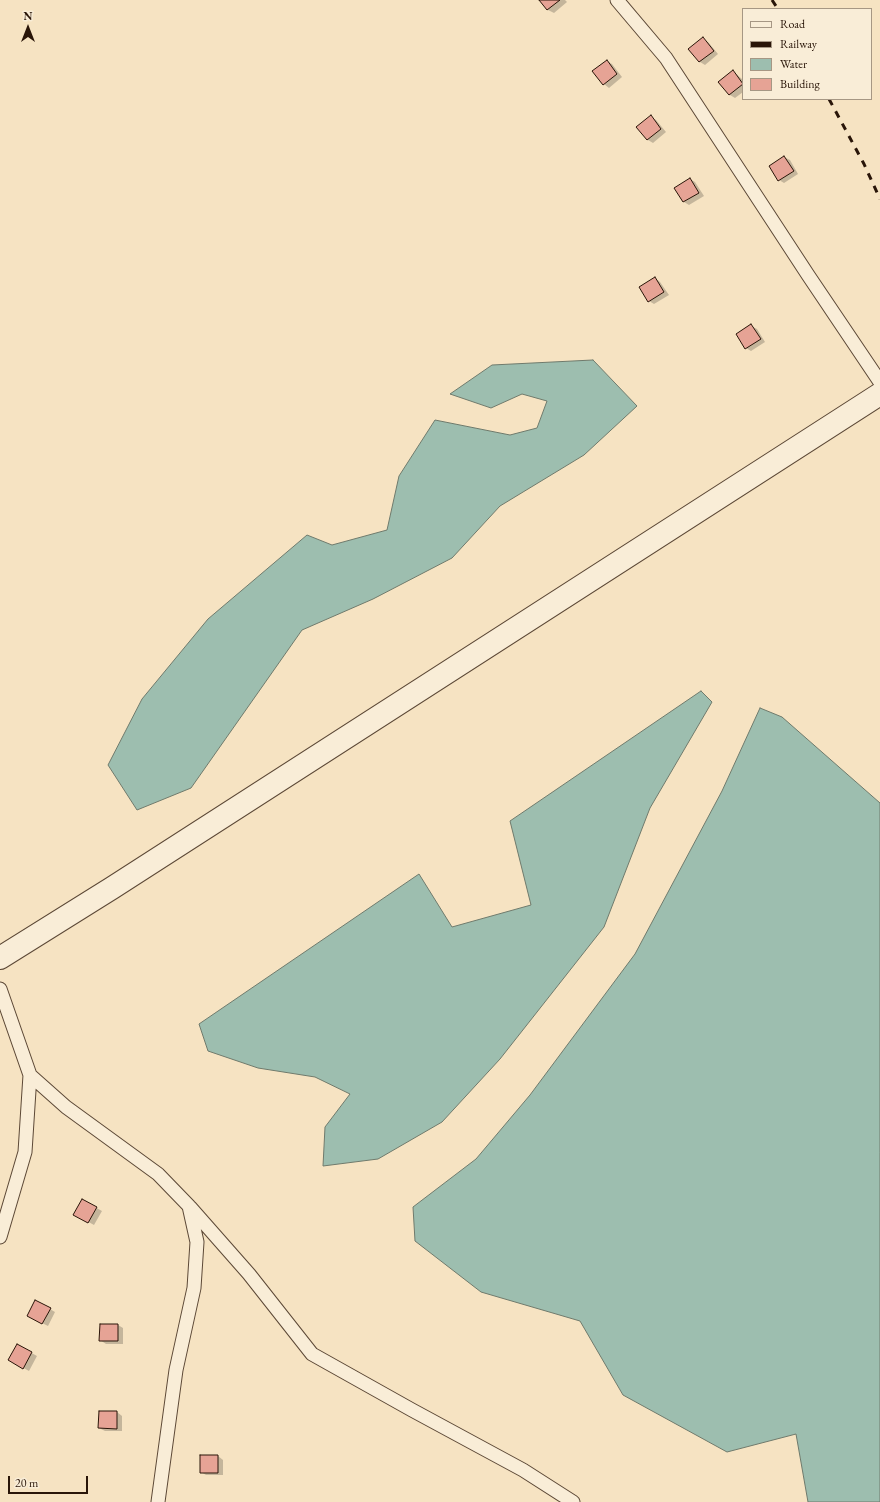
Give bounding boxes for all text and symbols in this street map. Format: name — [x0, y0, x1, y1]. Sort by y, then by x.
north arrow — [8, 8, 48, 48]
legend — [742, 8, 872, 100]
text: N — [24, 9, 32, 23]
text: Road — [780, 16, 805, 32]
text: Railway — [780, 36, 817, 52]
text: Water — [780, 56, 807, 72]
text: Building — [780, 76, 820, 92]
scale bar — [10, 1468, 90, 1494]
text: 20 m — [15, 1475, 38, 1491]

